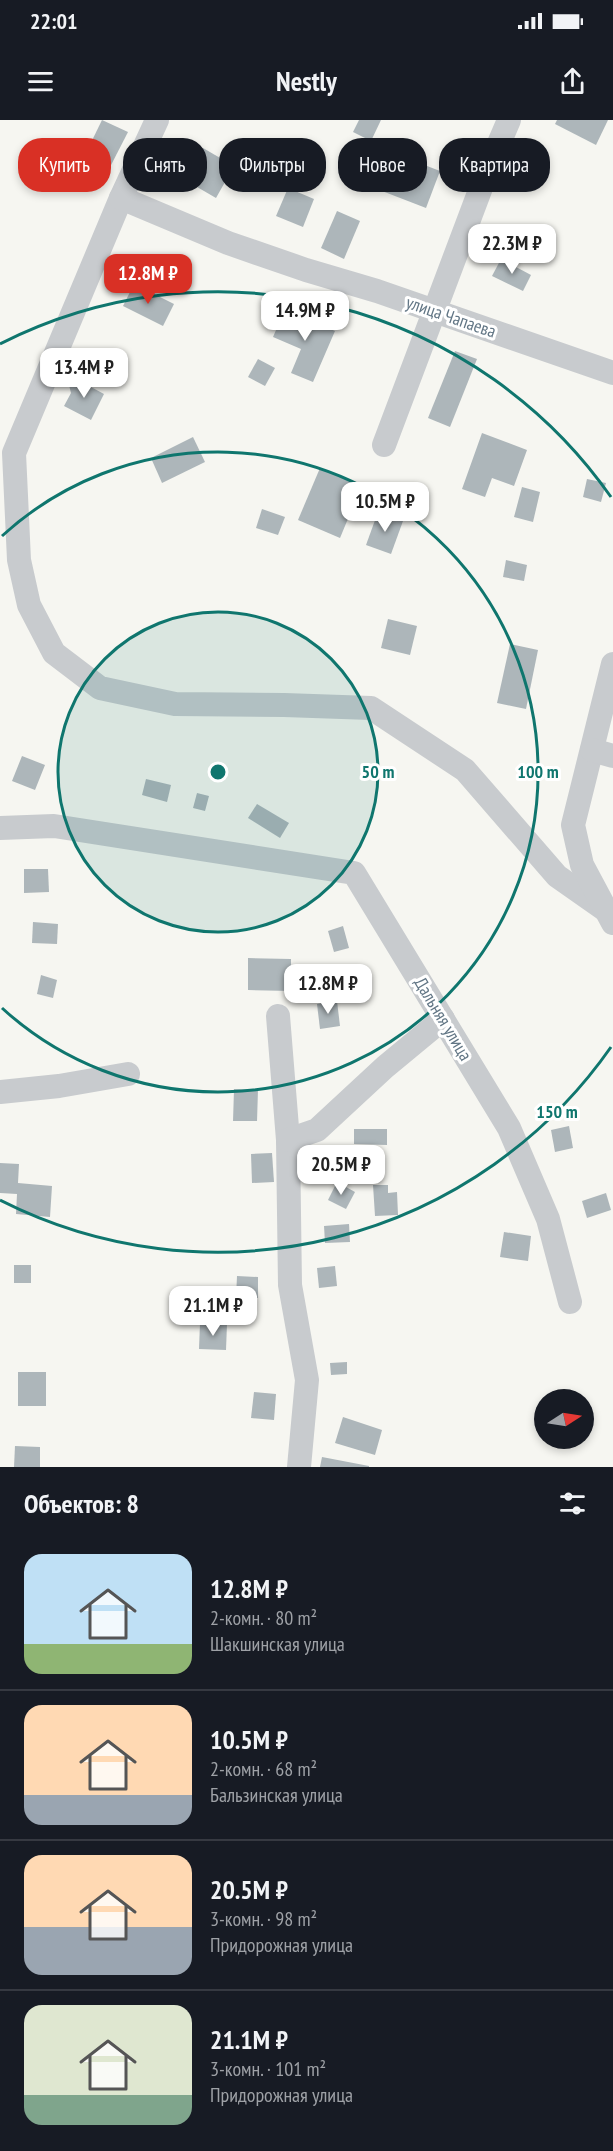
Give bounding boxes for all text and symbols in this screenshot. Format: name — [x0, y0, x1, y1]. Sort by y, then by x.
text: 22:01 — [30, 7, 78, 35]
text: Nestly — [276, 64, 337, 98]
icon: menu — [24, 65, 57, 98]
icon: share — [556, 65, 589, 98]
chip: Купить — [18, 138, 111, 192]
chip: Снять — [123, 138, 207, 192]
chip: Фильтры — [219, 138, 326, 192]
chip: Новое — [338, 138, 427, 192]
chip: Квартира — [439, 138, 550, 192]
pin: 22.3M ₽ — [457, 224, 567, 275]
text: 22.3M ₽ — [482, 230, 542, 256]
pin: 12.8M ₽ — [93, 254, 203, 305]
text: 12.8M ₽ — [118, 260, 178, 286]
street label: улица Чапаева — [403, 290, 499, 343]
pin: 14.9M ₽ — [250, 291, 360, 342]
text: 14.9M ₽ — [275, 297, 335, 323]
pin: 13.4M ₽ — [29, 348, 139, 399]
text: 13.4M ₽ — [54, 354, 114, 380]
pin: 10.5M ₽ — [330, 482, 440, 533]
text: 10.5M ₽ — [355, 488, 415, 514]
text: 50 m — [362, 760, 394, 783]
text: 100 m — [517, 760, 559, 783]
centre of rings — [208, 762, 228, 782]
pin: 12.8M ₽ — [273, 964, 383, 1015]
text: 12.8M ₽ — [298, 970, 358, 996]
street label: Дальняя улица — [410, 973, 477, 1065]
text: 150 m — [536, 1100, 578, 1123]
pin: 20.5M ₽ — [286, 1145, 396, 1196]
text: 20.5M ₽ — [311, 1151, 371, 1177]
pin: 21.1M ₽ — [158, 1286, 268, 1337]
text: 21.1M ₽ — [183, 1292, 243, 1318]
north arrow — [534, 1389, 594, 1449]
map controls — [534, 1389, 594, 1449]
text: Объектов: 8 — [24, 1487, 139, 1520]
icon: filters — [556, 1487, 589, 1520]
text: 12.8M ₽ — [210, 1572, 288, 1605]
icon: home — [72, 1578, 144, 1650]
text: 2-комн. · 80 m² — [210, 1605, 317, 1631]
text: Шакшинская улица — [210, 1631, 345, 1657]
text: 10.5M ₽ — [210, 1723, 288, 1756]
icon: home — [72, 1729, 144, 1801]
text: 2-комн. · 68 m² — [210, 1756, 317, 1782]
text: Бальзинская улица — [210, 1782, 343, 1808]
text: 20.5M ₽ — [210, 1873, 288, 1906]
icon: home — [72, 1879, 144, 1951]
text: 3-комн. · 98 m² — [210, 1906, 317, 1932]
text: Придорожная улица — [210, 1932, 353, 1958]
text: 21.1M ₽ — [210, 2023, 288, 2056]
icon: home — [72, 2029, 144, 2101]
text: 3-комн. · 101 m² — [210, 2056, 326, 2082]
text: Придорожная улица — [210, 2082, 353, 2108]

